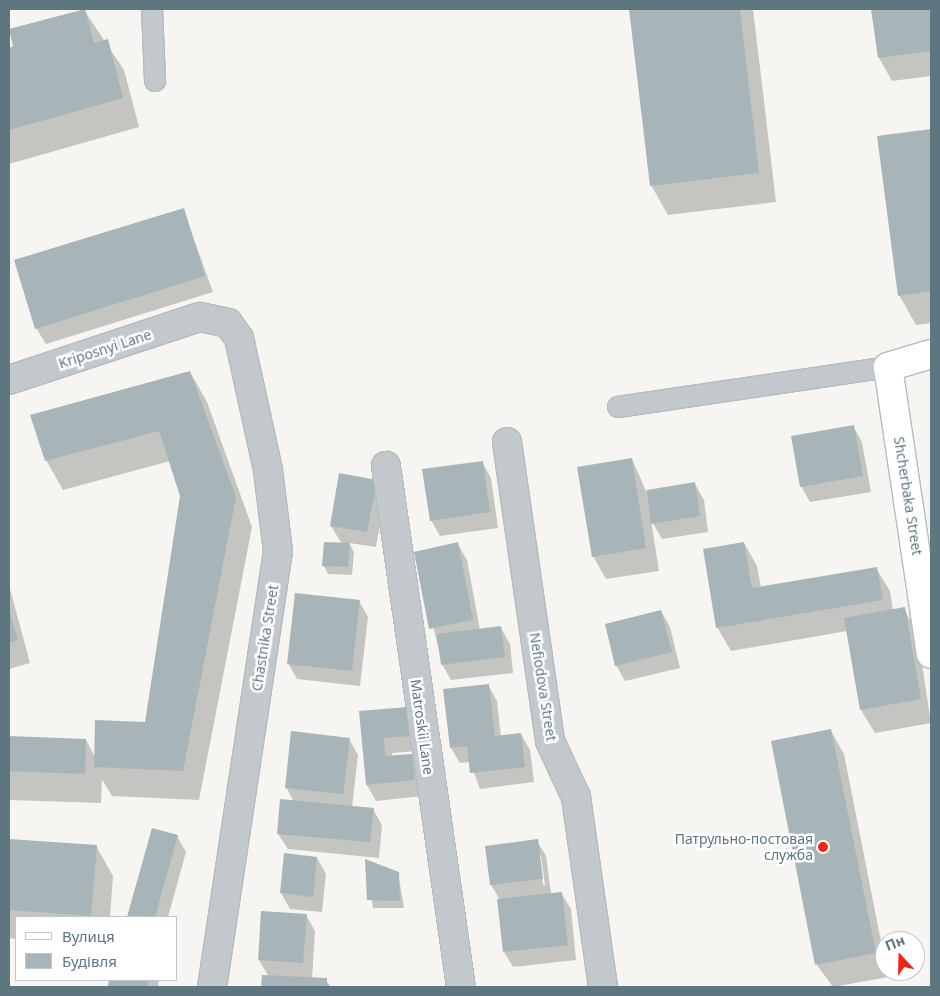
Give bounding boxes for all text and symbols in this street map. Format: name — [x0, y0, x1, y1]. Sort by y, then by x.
street label: Kriposnyi Lane — [56, 326, 154, 372]
street label: Shcherbaka Street — [890, 435, 926, 557]
street label: Chastnika Street — [248, 584, 282, 692]
street label: Nefiodova Street — [526, 631, 560, 743]
street label: Matroskii Lane — [407, 678, 437, 776]
place label: Патрульно-постовая служба — [675, 831, 813, 864]
marker: Патрульно-постовая служба — [817, 841, 829, 853]
legend — [15, 916, 178, 981]
text: Вулиця — [62, 926, 115, 946]
text: Пн — [882, 930, 907, 955]
north arrow — [875, 931, 925, 981]
text: Будівля — [62, 951, 117, 971]

